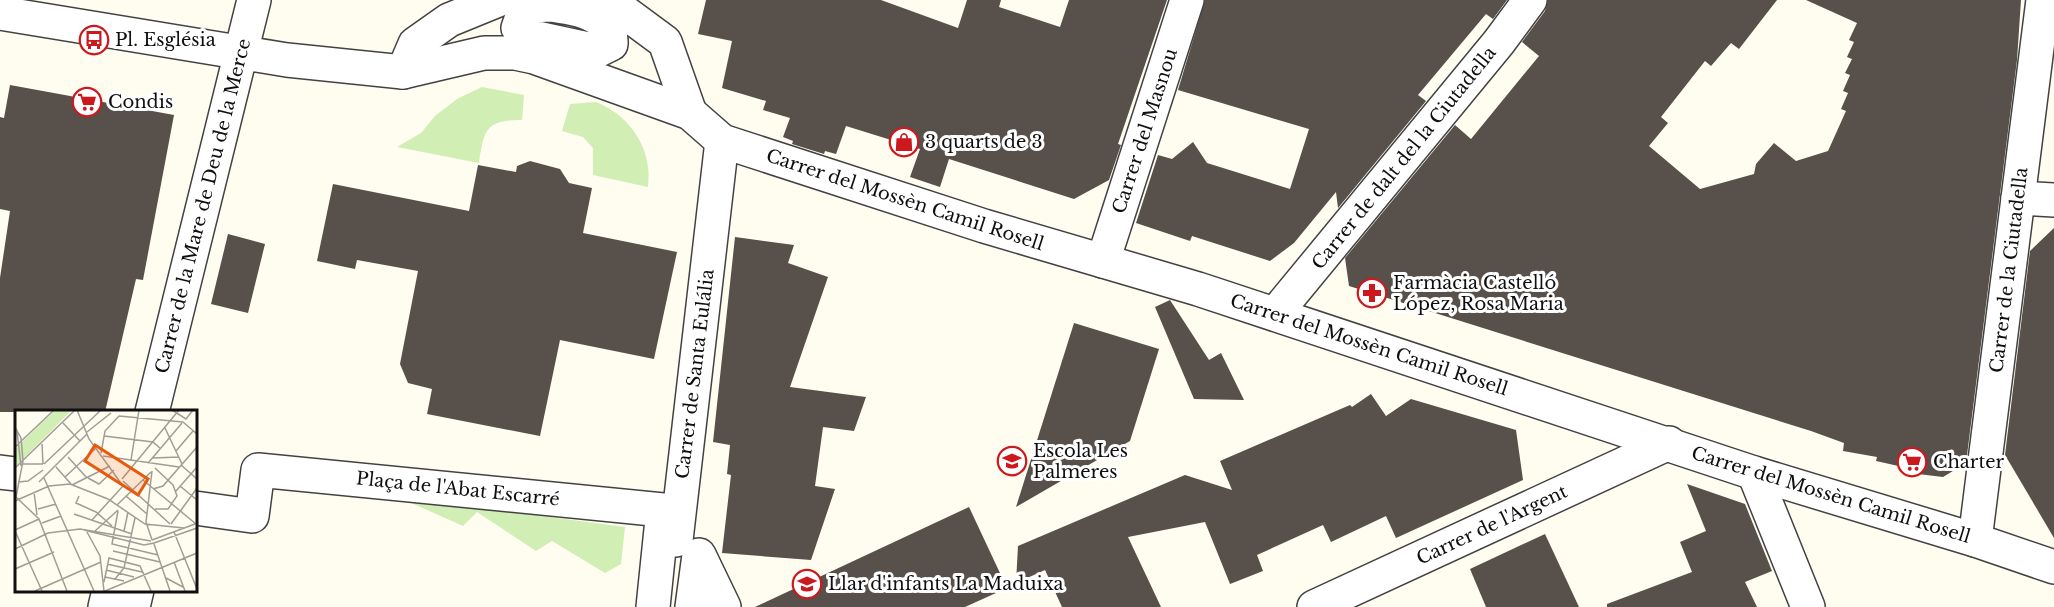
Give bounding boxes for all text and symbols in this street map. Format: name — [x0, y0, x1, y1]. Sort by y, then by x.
bus stop icon: Pl. Església — [78, 24, 110, 56]
place label: Pl. Església — [115, 29, 216, 51]
street label: Carrer de la Mare de Deu de la Merce — [151, 36, 255, 376]
street label: Carrer de dalt del la Ciutadella — [1307, 42, 1501, 274]
street label: Carrer del Masnou — [1108, 46, 1182, 216]
supermarket icon: Condis — [71, 86, 103, 118]
place label: Condis — [108, 91, 173, 113]
shop icon: 3 quarts de 3 — [888, 126, 920, 158]
place label: 3 quarts de 3 — [925, 131, 1043, 153]
street label: Carrer del Mossèn Camil Rosell — [763, 145, 1047, 255]
street label: Carrer de la Ciutadella — [1985, 166, 2033, 374]
street label: Carrer de Santa Eulália — [671, 268, 719, 480]
place label: Farmàcia Castelló López, Rosa Maria — [1393, 272, 1564, 315]
pharmacy icon: Farmàcia Castelló López, Rosa Maria — [1356, 277, 1388, 309]
street label: Carrer del Mossèn Camil Rosell — [1227, 290, 1511, 400]
inset map — [15, 410, 196, 592]
place label: Escola Les Palmeres — [1033, 440, 1128, 483]
street label: Carrer del Mossèn Camil Rosell — [1689, 442, 1973, 548]
school or university icon: Escola Les Palmeres — [996, 445, 1028, 477]
supermarket icon: Charter — [1896, 446, 1928, 478]
place label: Charter — [1933, 451, 2004, 473]
street label: Plaça de l'Abat Escarré — [355, 467, 561, 511]
street label: Carrer de l'Argent — [1413, 480, 1571, 570]
school or university icon: Llar d'infants La Maduixa — [791, 568, 823, 600]
place label: Llar d'infants La Maduixa — [828, 573, 1064, 595]

